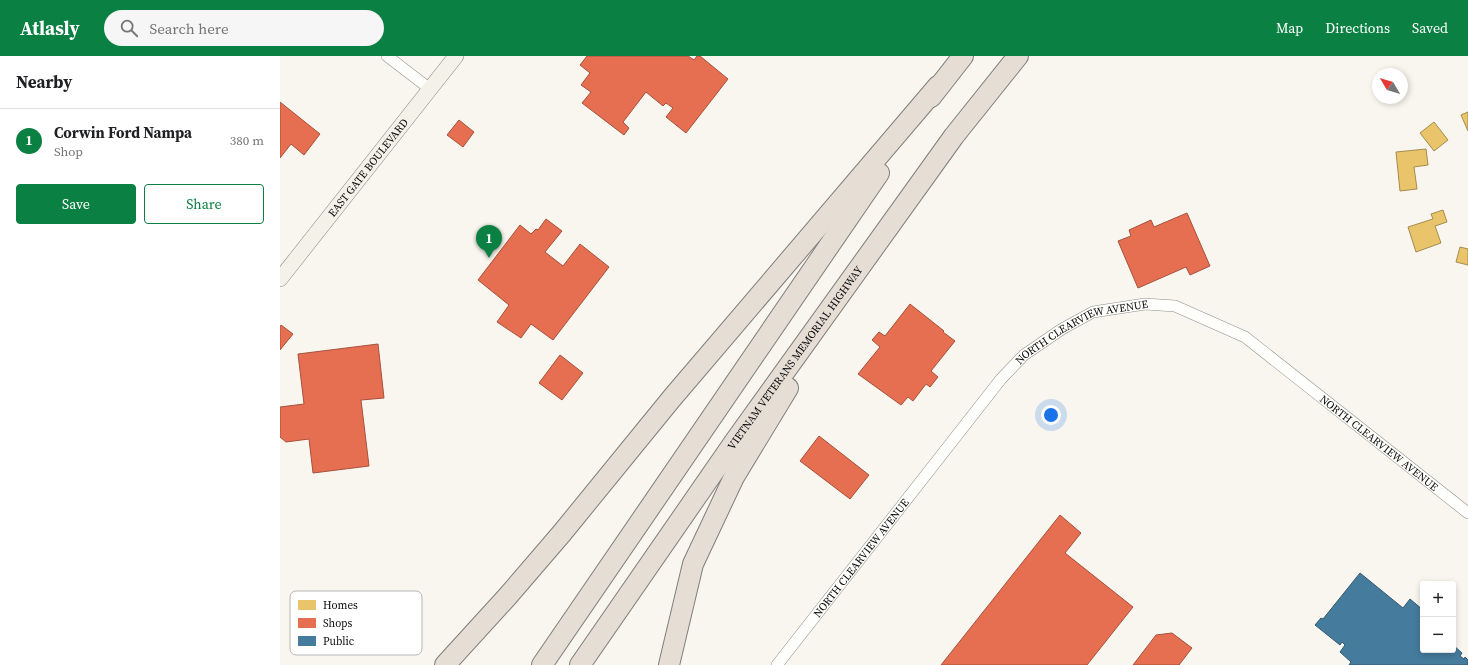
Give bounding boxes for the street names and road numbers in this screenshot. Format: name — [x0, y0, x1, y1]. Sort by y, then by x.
street label: EAST GATE BOULEVARD — [325, 115, 412, 220]
street label: VIETNAM VETERANS MEMORIAL HIGHWAY — [724, 263, 866, 453]
street label: NORTH CLEARVIEW AVENUE — [1012, 297, 1149, 368]
street label: NORTH CLEARVIEW AVENUE — [1316, 392, 1441, 495]
street label: NORTH CLEARVIEW AVENUE — [810, 495, 913, 621]

